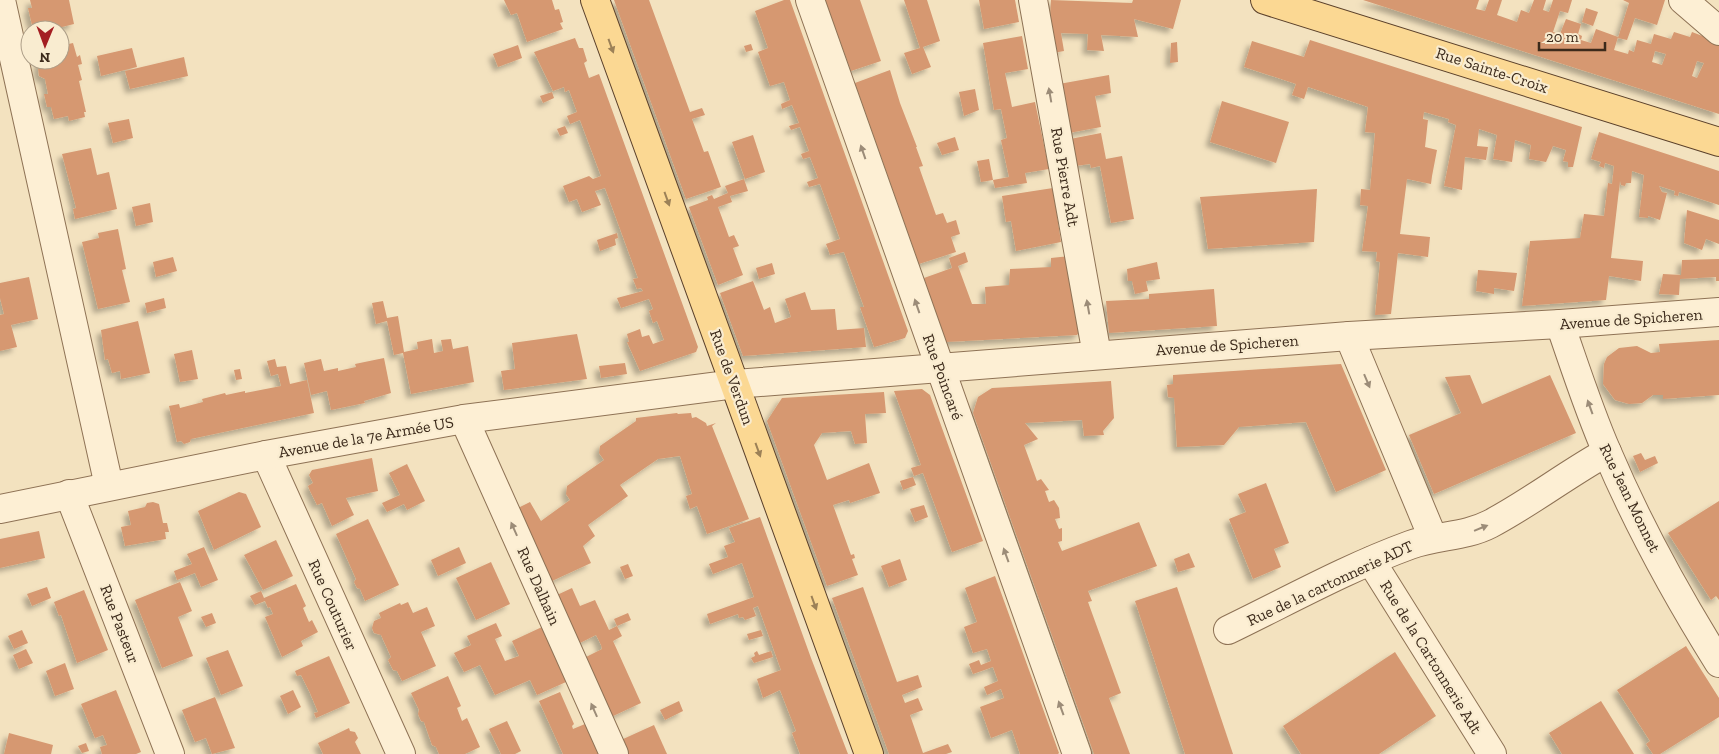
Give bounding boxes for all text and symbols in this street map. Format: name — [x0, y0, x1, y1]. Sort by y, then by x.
north arrow — [20, 20, 70, 70]
scale bar — [1539, 20, 1605, 52]
text: 20 m — [1546, 28, 1579, 46]
one-way arrow — [607, 39, 615, 54]
street label: Rue Sainte-Croix — [1433, 43, 1551, 97]
text: N — [39, 49, 50, 66]
one-way arrow — [1046, 87, 1054, 103]
street label: Rue Pierre Adt — [1047, 126, 1083, 228]
one-way arrow — [859, 145, 866, 160]
one-way arrow — [664, 191, 671, 206]
one-way arrow — [913, 298, 920, 313]
one-way arrow — [1084, 299, 1092, 315]
street label: Avenue de Spicheren — [1559, 304, 1704, 333]
street label: Rue de Verdun — [706, 327, 758, 428]
street label: Avenue de Spicheren — [1155, 330, 1300, 359]
street label: Rue Poincaré — [919, 331, 967, 423]
one-way arrow — [1364, 374, 1372, 388]
one-way arrow — [1586, 399, 1593, 414]
street label: Avenue de la 7e Armée US — [277, 412, 455, 462]
street label: Rue Jean Monnet — [1596, 441, 1665, 555]
one-way arrow — [754, 443, 762, 458]
one-way arrow — [509, 522, 517, 536]
one-way arrow — [1474, 523, 1488, 531]
street label: Rue de la cartonnerie ADT — [1244, 536, 1416, 630]
street label: Rue Dalhain — [513, 544, 565, 629]
one-way arrow — [1002, 547, 1010, 562]
street label: Rue Couturier — [304, 556, 362, 654]
street label: Rue de la Cartonnerie Adt — [1376, 577, 1486, 737]
street label: Rue Pasteur — [96, 582, 144, 666]
one-way arrow — [811, 595, 818, 610]
one-way arrow — [1057, 700, 1065, 715]
one-way arrow — [590, 702, 599, 717]

